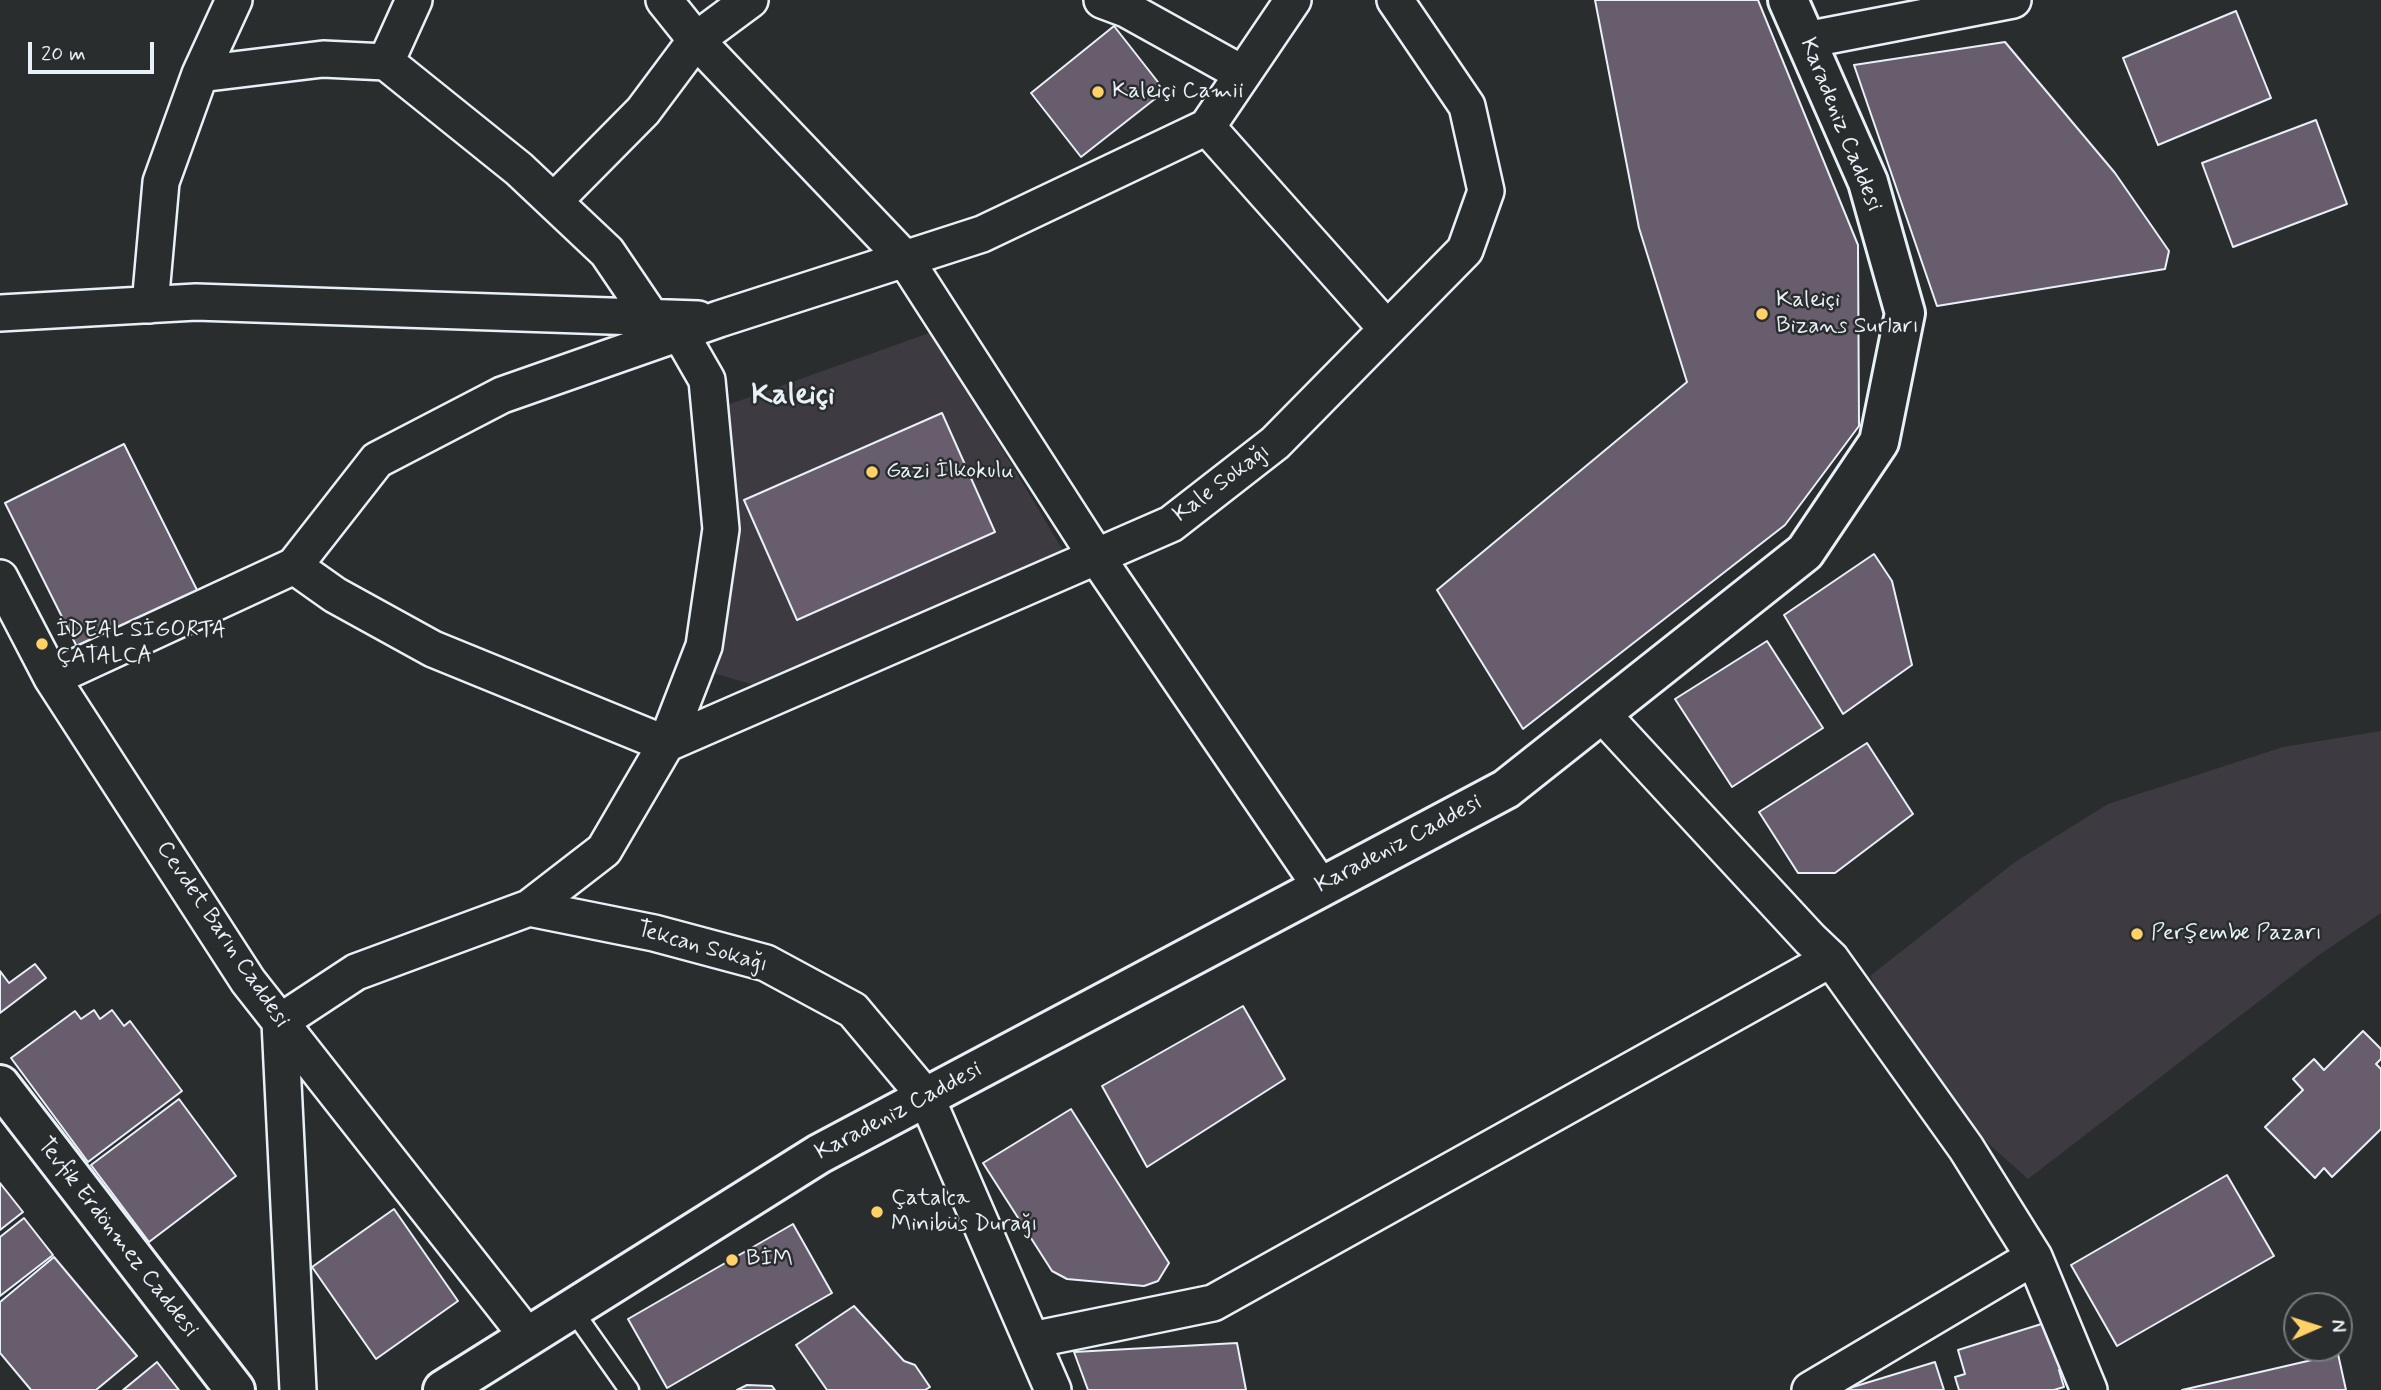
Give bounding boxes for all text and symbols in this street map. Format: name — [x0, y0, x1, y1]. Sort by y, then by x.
scale bar — [32, 28, 158, 72]
street label: Karadeniz Caddesi — [1793, 34, 1887, 216]
text: 20 m — [41, 40, 86, 68]
place label: Kaleiçi Camii — [1112, 78, 1244, 106]
marker: Kaleiçi Camii — [1090, 84, 1106, 100]
place label: Kaleiçi Bizans Surları — [1776, 287, 1919, 341]
marker: Kaleiçi Bizans Surları — [1754, 306, 1770, 322]
district label: Kaleiçi — [751, 379, 835, 415]
street label: Kale Sokağı — [1168, 439, 1276, 529]
place label: Gazi İlkokulu — [886, 458, 1014, 486]
marker: Gazi İlkokulu — [864, 464, 880, 480]
place label: İDEAL SİGORTA ÇATALCA — [56, 617, 226, 671]
marker: İDEAL SİGORTA ÇATALCA — [34, 636, 50, 652]
street label: Karadeniz Caddesi — [1311, 789, 1487, 901]
street label: Cevdet Barın Caddesi — [149, 836, 295, 1034]
street label: Tekcan Sokağı — [634, 916, 770, 980]
place label: Perşembe Pazarı — [2151, 920, 2322, 948]
marker: Perşembe Pazarı — [2129, 926, 2145, 942]
street label: Karadeniz Caddesi — [811, 1056, 987, 1168]
street label: Tevfik Erdönmez Caddesi — [30, 1133, 204, 1343]
place label: Çatalca Minibüs Durağı — [891, 1185, 1037, 1239]
marker: Çatalca Minibüs Durağı — [869, 1204, 885, 1220]
place label: BİM — [746, 1246, 793, 1274]
marker: BİM — [724, 1252, 740, 1268]
north arrow — [2283, 1292, 2353, 1362]
text: N — [2325, 1319, 2350, 1333]

